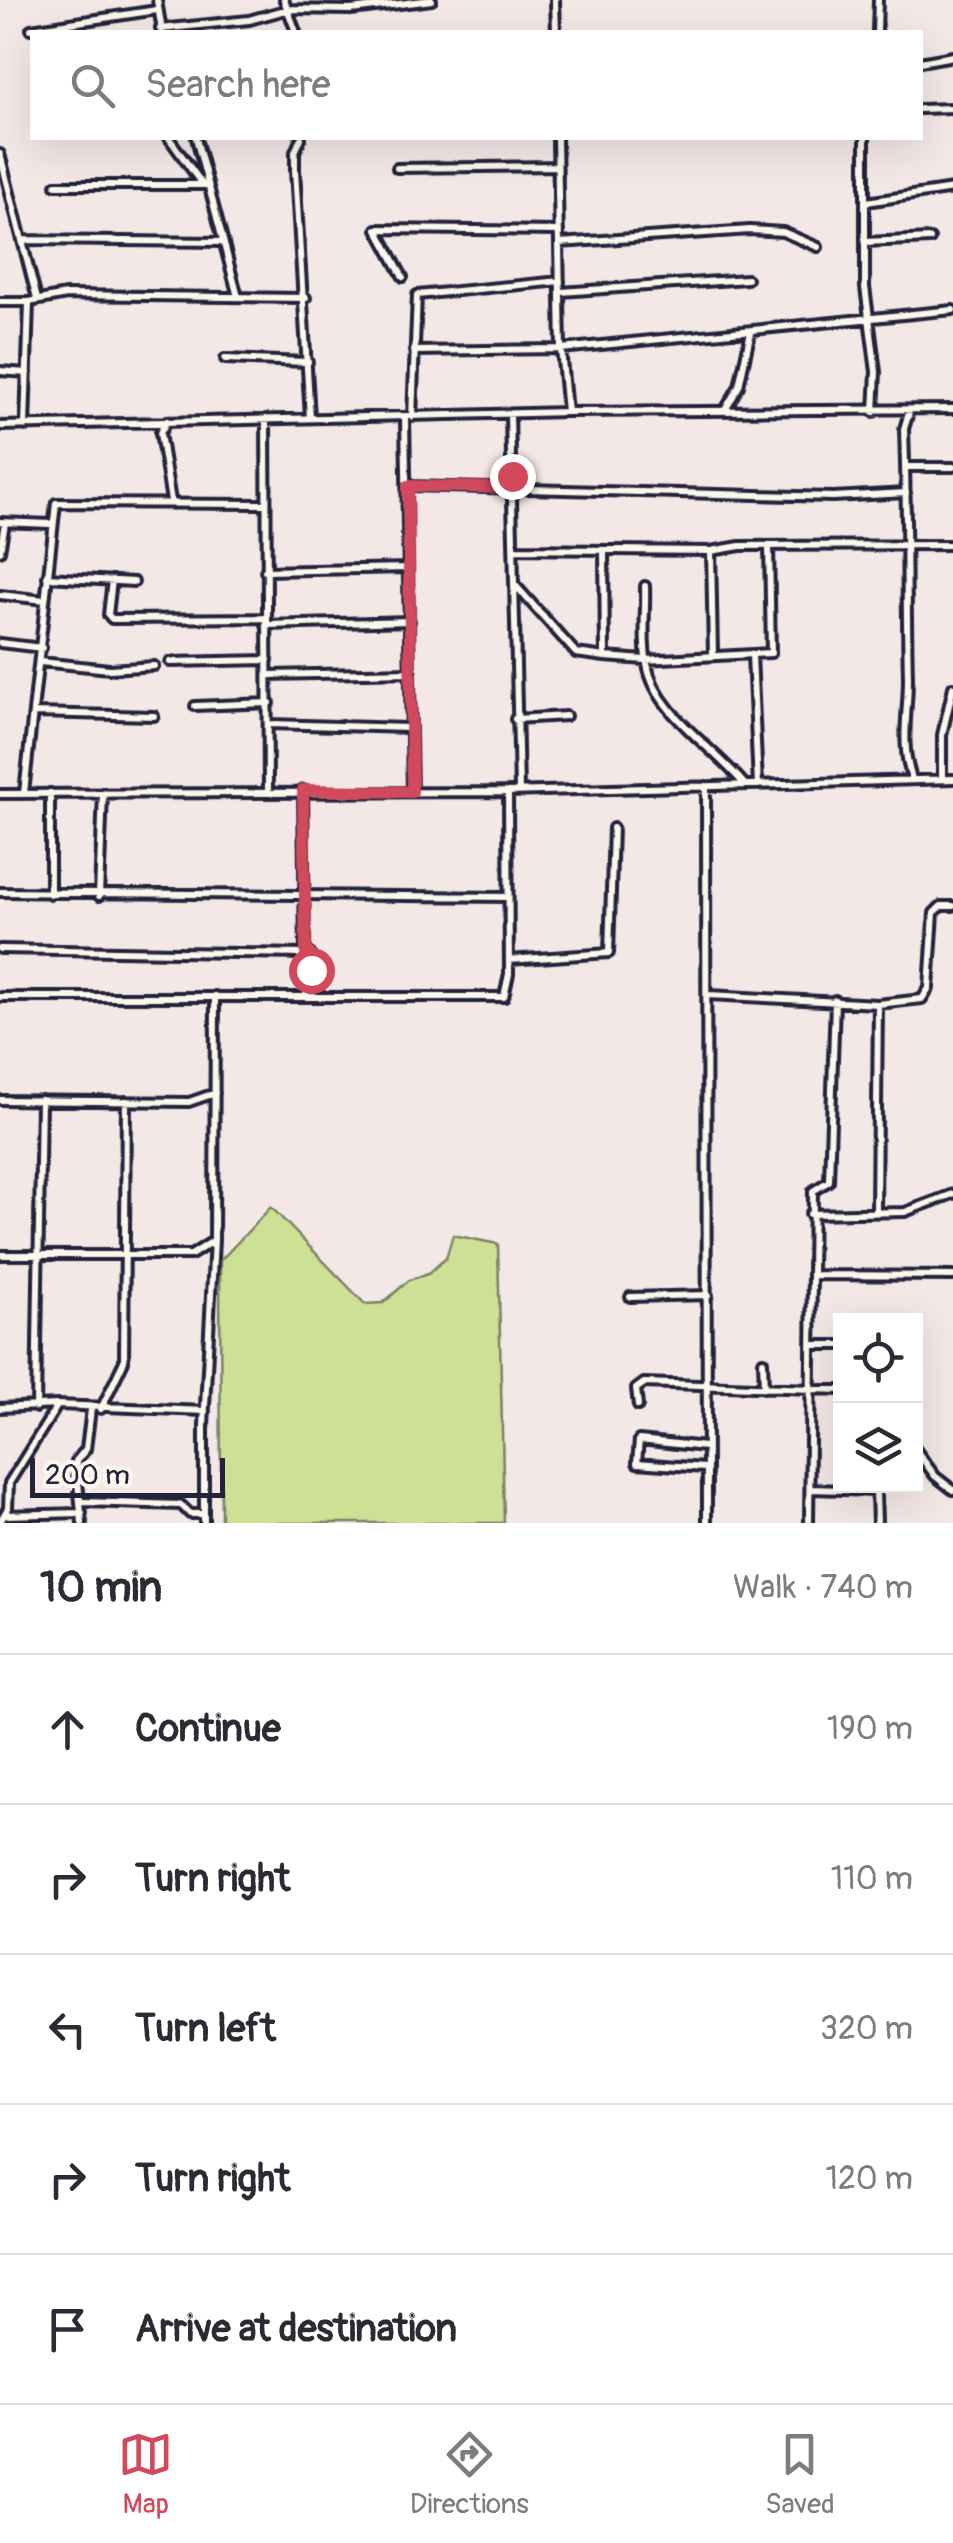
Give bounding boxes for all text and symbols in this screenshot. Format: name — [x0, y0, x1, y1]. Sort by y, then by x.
search box — [30, 30, 923, 140]
icon: search — [65, 58, 120, 113]
text: Search here — [145, 61, 331, 109]
route end — [490, 454, 536, 500]
route start — [289, 948, 335, 994]
map controls — [833, 1313, 923, 1493]
button: locate — [833, 1313, 923, 1403]
button: layers — [833, 1403, 923, 1493]
scale bar — [30, 1453, 225, 1498]
text: 200 m — [45, 1458, 130, 1493]
text: 10 min — [40, 1562, 162, 1614]
text: Walk · 740 m — [733, 1568, 913, 1608]
icon: ahead — [40, 1702, 95, 1757]
text: Continue — [135, 1705, 281, 1753]
text: 190 m — [827, 1709, 913, 1749]
icon: right — [40, 1852, 95, 1907]
text: Turn right — [135, 1855, 290, 1903]
text: 110 m — [831, 1859, 913, 1899]
icon: left — [40, 2002, 95, 2057]
text: Turn left — [135, 2005, 276, 2053]
text: 320 m — [820, 2009, 913, 2049]
icon: right — [40, 2152, 95, 2207]
text: Turn right — [135, 2155, 290, 2203]
text: 120 m — [825, 2159, 913, 2199]
icon: arrive — [40, 2302, 95, 2357]
text: Arrive at destination — [135, 2305, 457, 2353]
tab: Map — [118, 2427, 173, 2522]
tab: Directions — [410, 2427, 529, 2522]
tab: Saved — [765, 2427, 835, 2522]

